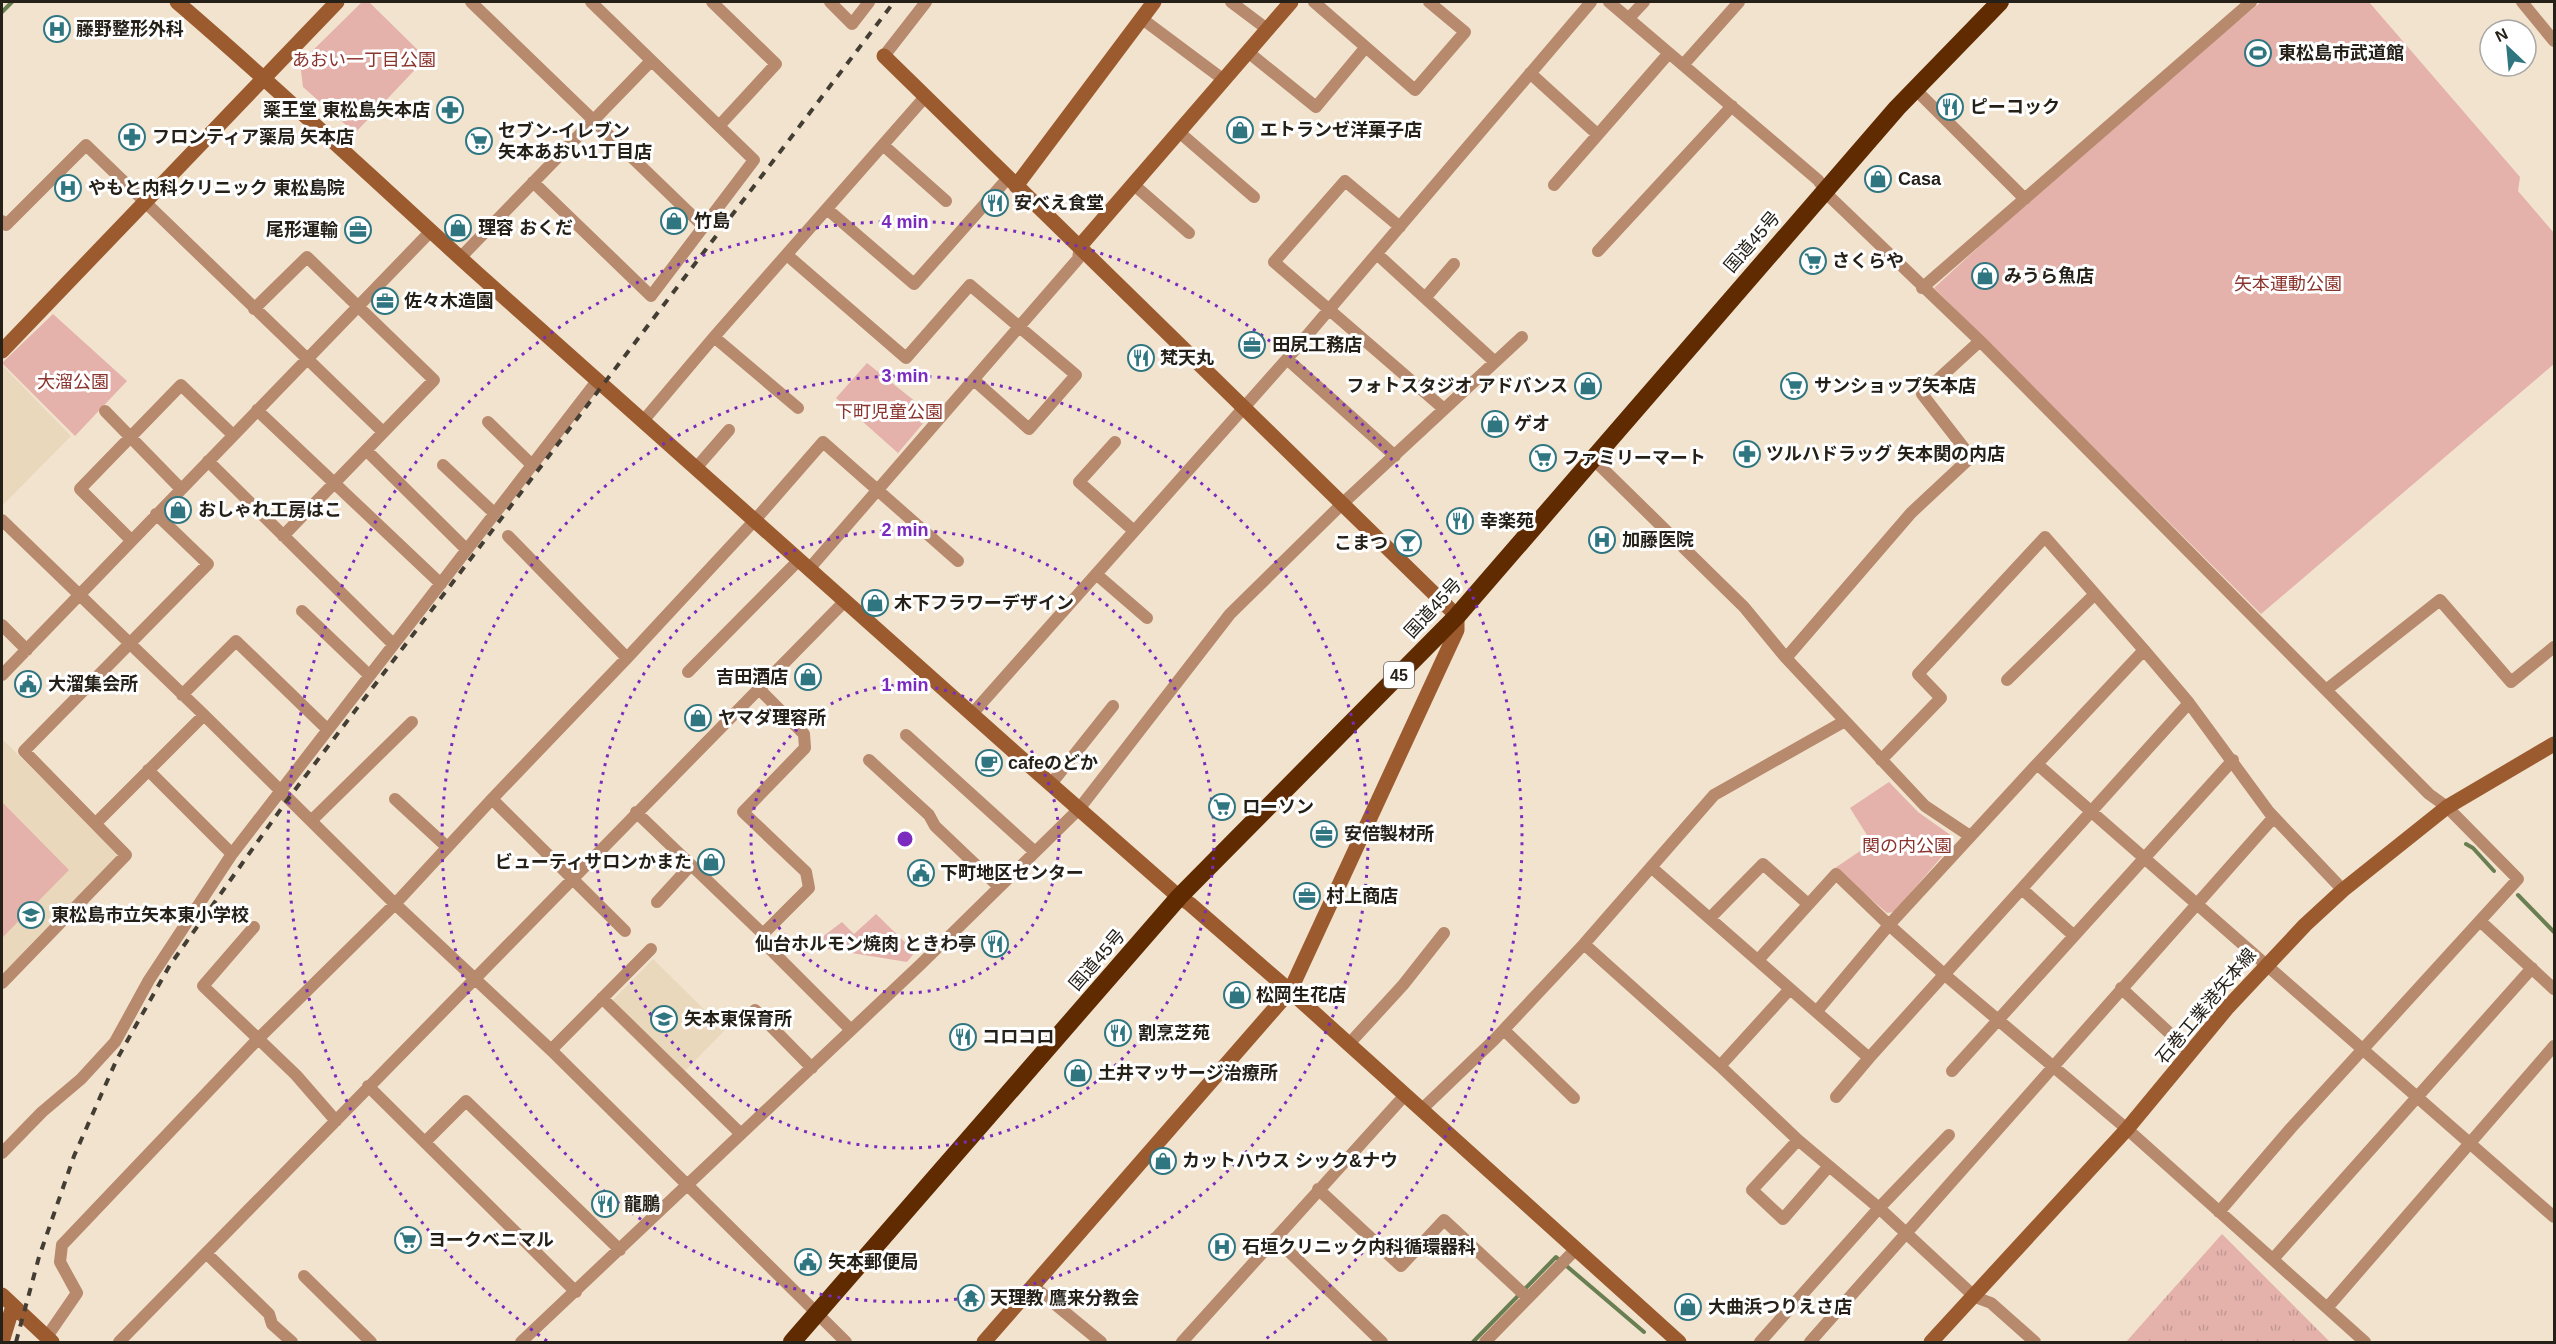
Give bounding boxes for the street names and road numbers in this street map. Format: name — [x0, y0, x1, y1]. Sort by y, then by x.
street label: 国道45号 — [1720, 208, 1784, 276]
street label: 国道45号 — [1400, 574, 1466, 642]
road number: 45 — [1384, 662, 1414, 688]
street label: 国道45号 — [1065, 926, 1129, 994]
street label: 石巻工業港矢本線 — [2152, 944, 2260, 1068]

